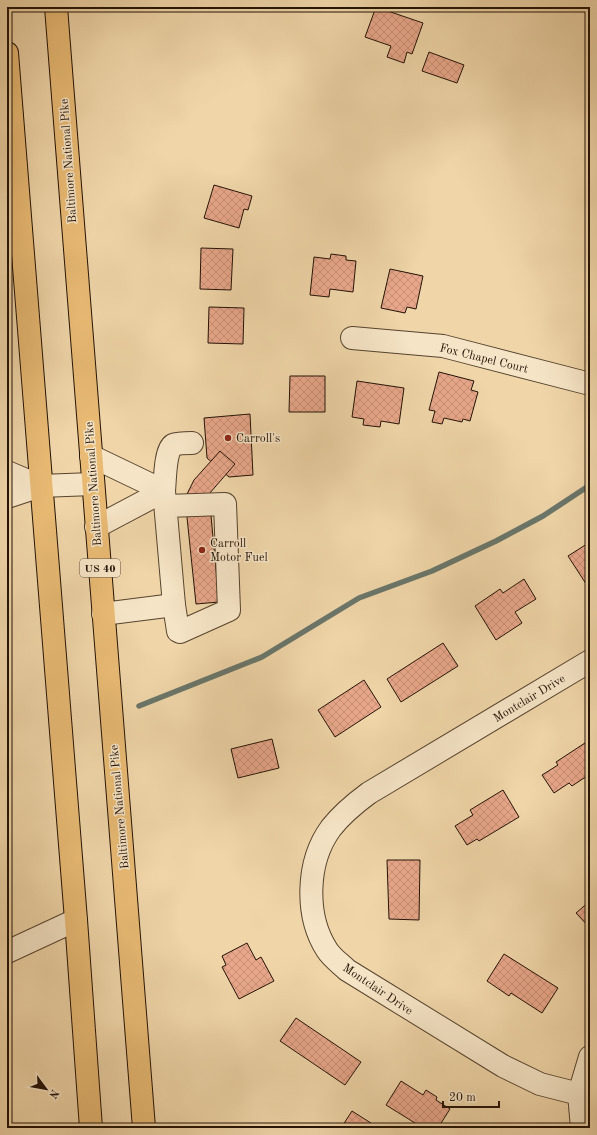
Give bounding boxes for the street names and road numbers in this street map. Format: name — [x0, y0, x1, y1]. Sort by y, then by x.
street label: Baltimore National Pike — [59, 98, 79, 224]
street label: Fox Chapel Court — [438, 342, 529, 376]
street label: Baltimore National Pike — [84, 421, 104, 547]
road number: US 40 — [80, 559, 120, 577]
street label: Montclair Drive — [492, 672, 568, 725]
street label: Baltimore National Pike — [109, 744, 131, 870]
street label: Montclair Drive — [340, 962, 415, 1018]

